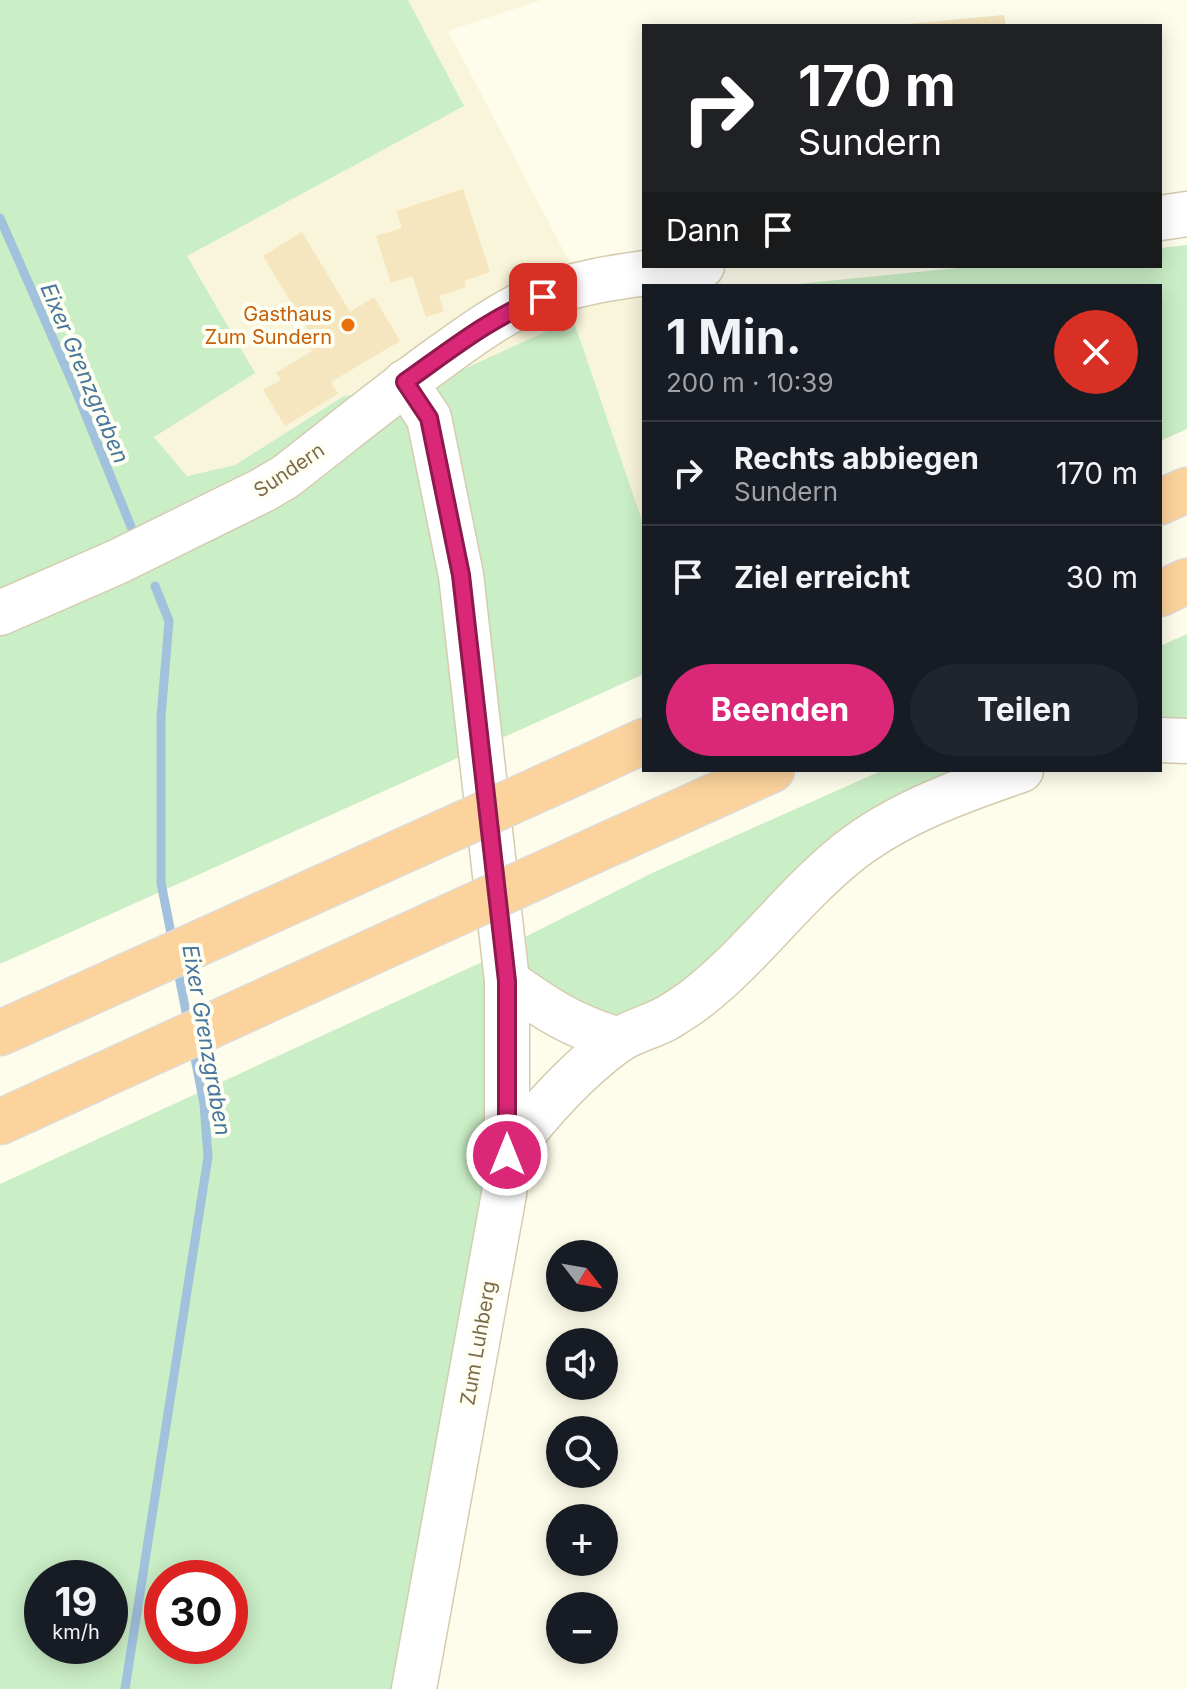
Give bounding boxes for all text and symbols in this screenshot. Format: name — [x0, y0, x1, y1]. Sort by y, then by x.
text: 170 m — [798, 52, 956, 120]
icon: right — [666, 56, 770, 160]
text: Sundern — [798, 120, 942, 164]
icon: arrive — [756, 208, 800, 252]
text: Dann — [666, 212, 740, 248]
pin — [509, 263, 577, 331]
icon: arrive — [521, 275, 565, 319]
water label: Eixer Grenzgraben — [35, 279, 135, 467]
place label: Gasthaus Zum Sundern — [204, 302, 332, 349]
text: 1 Min. — [666, 307, 802, 366]
button: close — [1054, 310, 1138, 394]
marker: Gasthaus Zum Sundern — [339, 316, 357, 334]
text: 200 m · 10:39 — [666, 367, 834, 398]
street label: Sundern — [249, 438, 329, 502]
text: Rechts abbiegen — [734, 440, 979, 476]
icon: right — [666, 451, 710, 495]
text: 170 m — [1056, 455, 1138, 491]
text: Sundern — [734, 476, 838, 507]
icon: arrive — [666, 555, 710, 599]
text: Ziel erreicht — [734, 559, 910, 595]
text: 30 m — [1066, 559, 1138, 595]
button: Beenden — [666, 664, 894, 756]
button: Teilen — [910, 664, 1138, 756]
water label: Eixer Grenzgraben — [177, 943, 237, 1137]
position arrow — [465, 1113, 549, 1197]
north arrow — [546, 1240, 618, 1312]
map controls — [546, 1240, 618, 1664]
street label: Zum Luhberg — [455, 1279, 501, 1407]
button: sound — [546, 1328, 618, 1400]
button: search — [546, 1416, 618, 1488]
button: + — [546, 1504, 618, 1576]
speed limit sign: 30 — [144, 1560, 248, 1664]
text: 19 — [54, 1577, 98, 1626]
button: − — [546, 1592, 618, 1664]
text: km/h — [52, 1620, 100, 1644]

